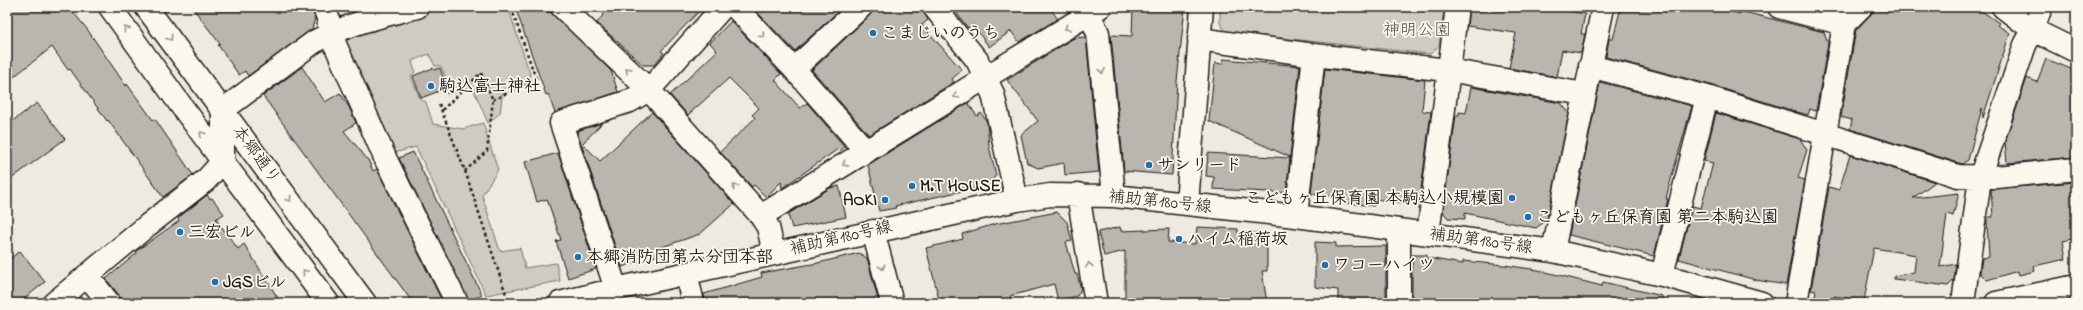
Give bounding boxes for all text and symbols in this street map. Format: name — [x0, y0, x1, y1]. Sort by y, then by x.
park label: 神明公園 — [1383, 18, 1451, 43]
place label: こまじいのうち — [881, 21, 1000, 46]
one-way arrow — [1064, 23, 1071, 30]
one-way arrow — [123, 26, 130, 33]
marker: こまじいのうち — [868, 28, 878, 38]
one-way arrow — [757, 30, 765, 38]
one-way arrow — [165, 34, 172, 41]
one-way arrow — [625, 67, 633, 75]
one-way arrow — [1097, 68, 1106, 74]
place label: 駒込富士神社 — [439, 74, 541, 99]
marker: 駒込富士神社 — [426, 81, 436, 91]
one-way arrow — [953, 92, 960, 99]
street label: 本郷通り — [226, 120, 286, 190]
one-way arrow — [200, 131, 207, 138]
place label: サンリード — [1157, 153, 1242, 178]
one-way arrow — [842, 159, 849, 167]
marker: サンリード — [1144, 160, 1154, 170]
place label: M.T HOUSE — [920, 174, 1001, 199]
marker: M.T HOUSE — [907, 181, 917, 191]
one-way arrow — [732, 184, 739, 191]
street label: 補助第180号線 — [1107, 184, 1213, 220]
place label: こどもヶ丘保育園 本駒込小規模園 — [1245, 186, 1504, 211]
place label: AOKI — [843, 188, 877, 213]
marker: こどもヶ丘保育園 本駒込小規模園 — [1507, 193, 1517, 203]
one-way arrow — [284, 195, 292, 202]
marker: AOKI — [880, 195, 890, 205]
place label: こどもヶ丘保育園 第二本駒込園 — [1536, 205, 1778, 230]
marker: こどもヶ丘保育園 第二本駒込園 — [1523, 212, 1533, 222]
street label: 補助第180号線 — [787, 214, 895, 262]
place label: 三宏ビル — [188, 220, 256, 245]
street label: 補助第180号線 — [1428, 221, 1534, 261]
marker: 三宏ビル — [175, 227, 185, 237]
place label: ハイム稲荷坂 — [1187, 227, 1288, 252]
marker: ハイム稲荷坂 — [1174, 234, 1184, 244]
place label: 本郷消防団第六分団本部 — [586, 245, 773, 270]
marker: 本郷消防団第六分団本部 — [573, 252, 583, 262]
place label: ワコーハイツ — [1333, 253, 1435, 278]
marker: ワコーハイツ — [1320, 260, 1330, 270]
one-way arrow — [1086, 261, 1094, 268]
one-way arrow — [878, 264, 886, 270]
one-way arrow — [303, 269, 310, 276]
place label: JGSビル — [223, 270, 287, 295]
marker: JGSビル — [210, 277, 220, 287]

